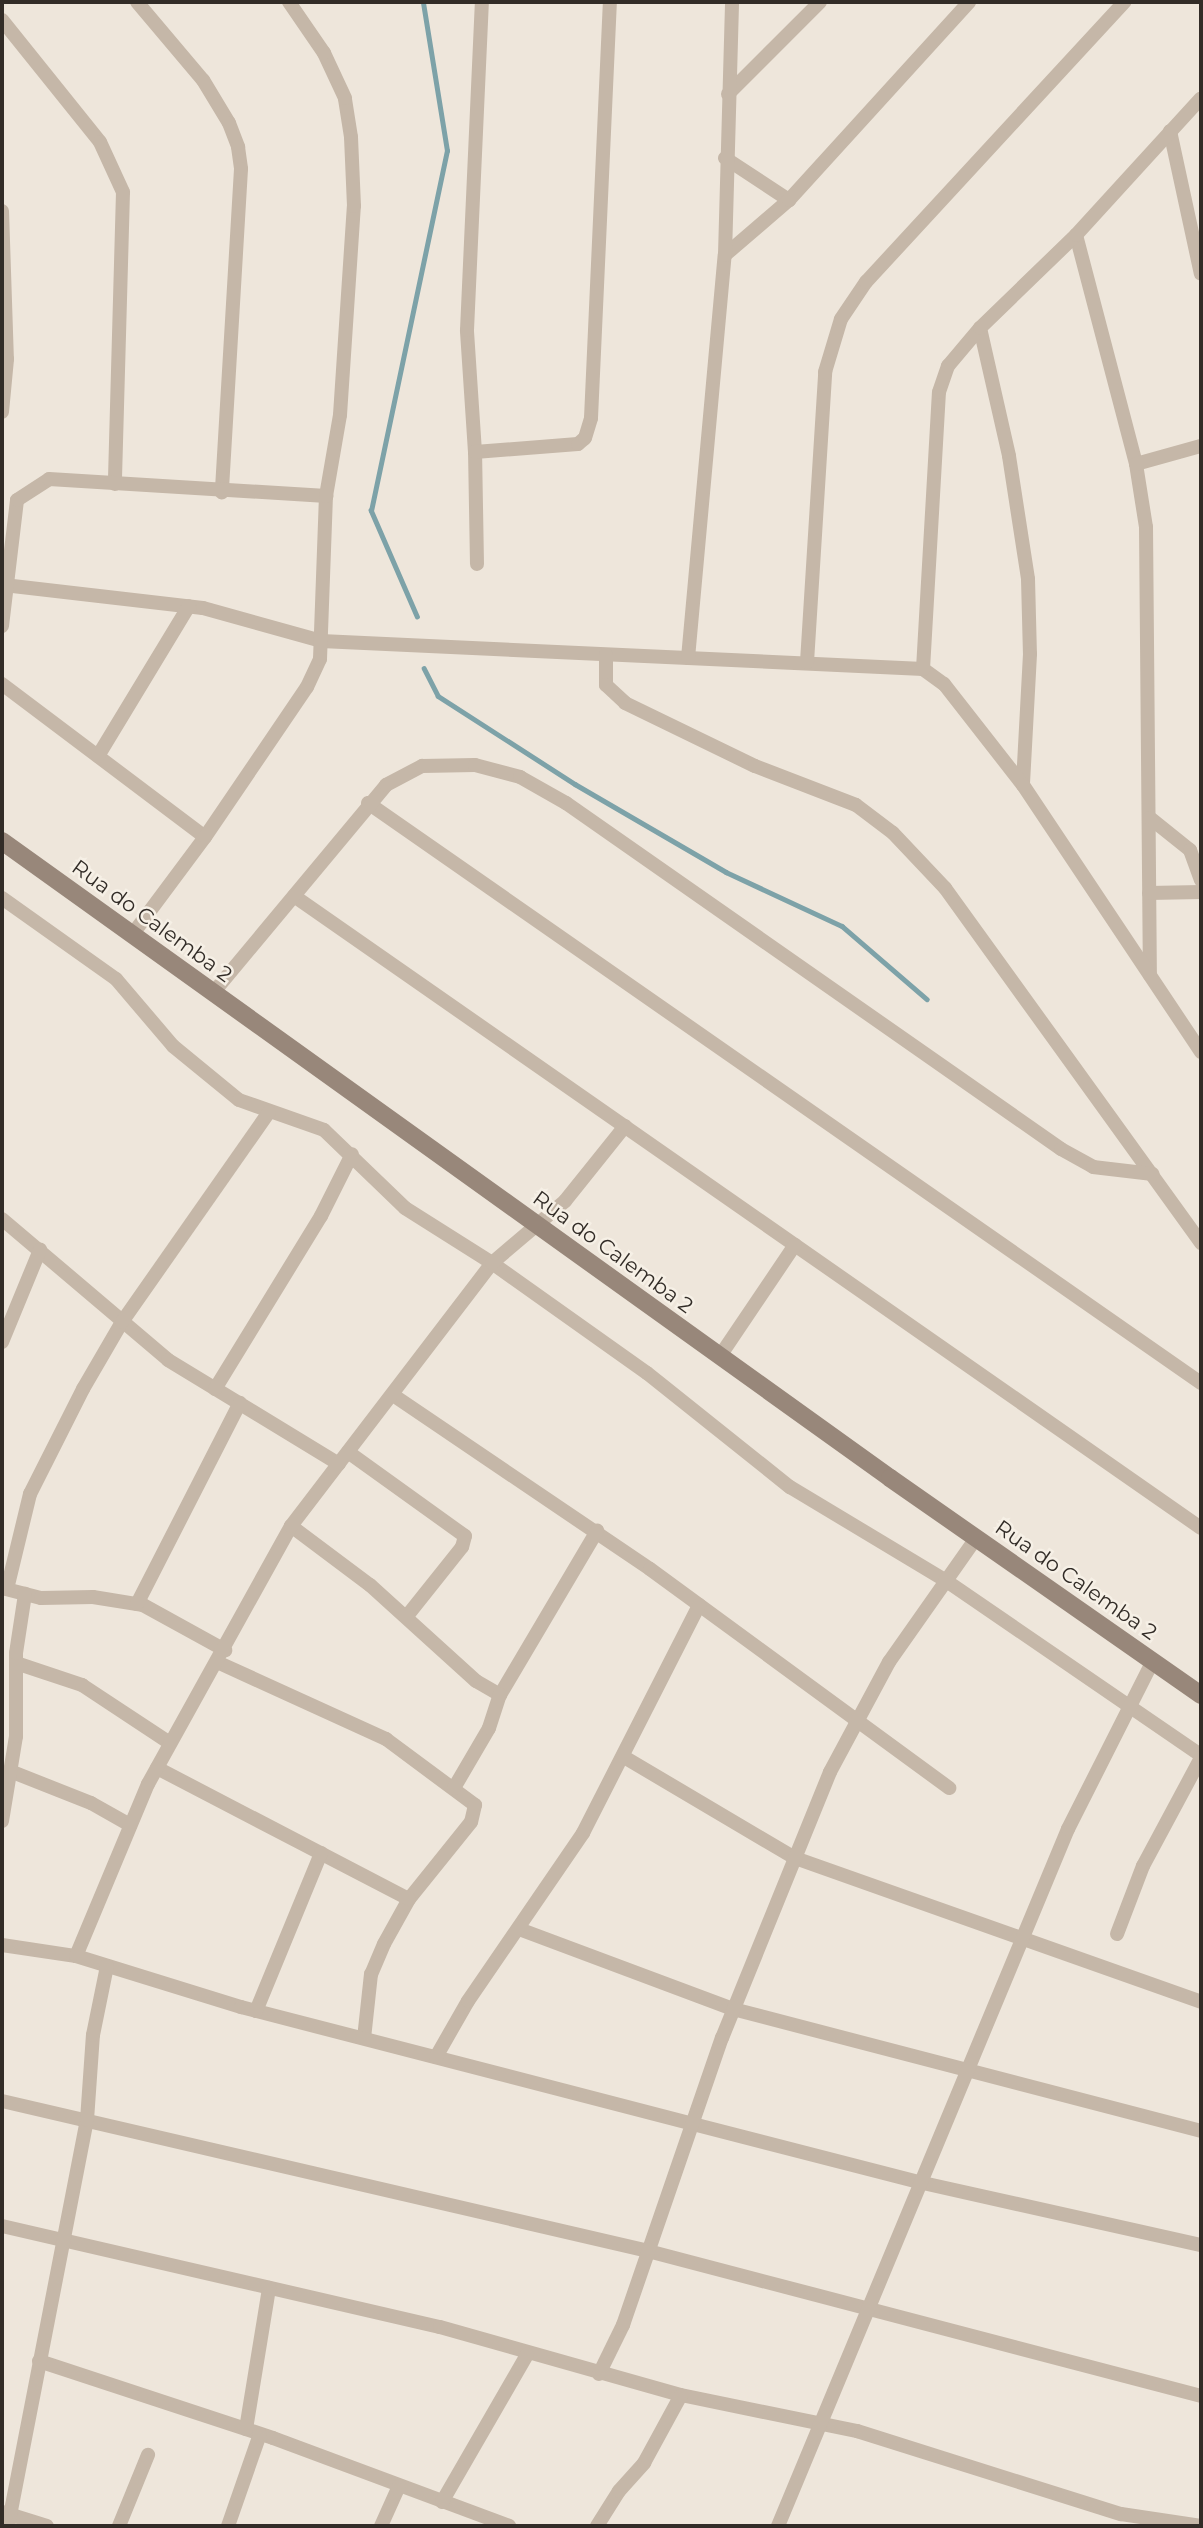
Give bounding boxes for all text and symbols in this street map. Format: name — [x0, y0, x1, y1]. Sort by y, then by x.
street label: Rua do Calemba 2 — [67, 854, 237, 988]
street label: Rua do Calemba 2 — [528, 1185, 698, 1319]
street label: Rua do Calemba 2 — [990, 1515, 1162, 1645]

